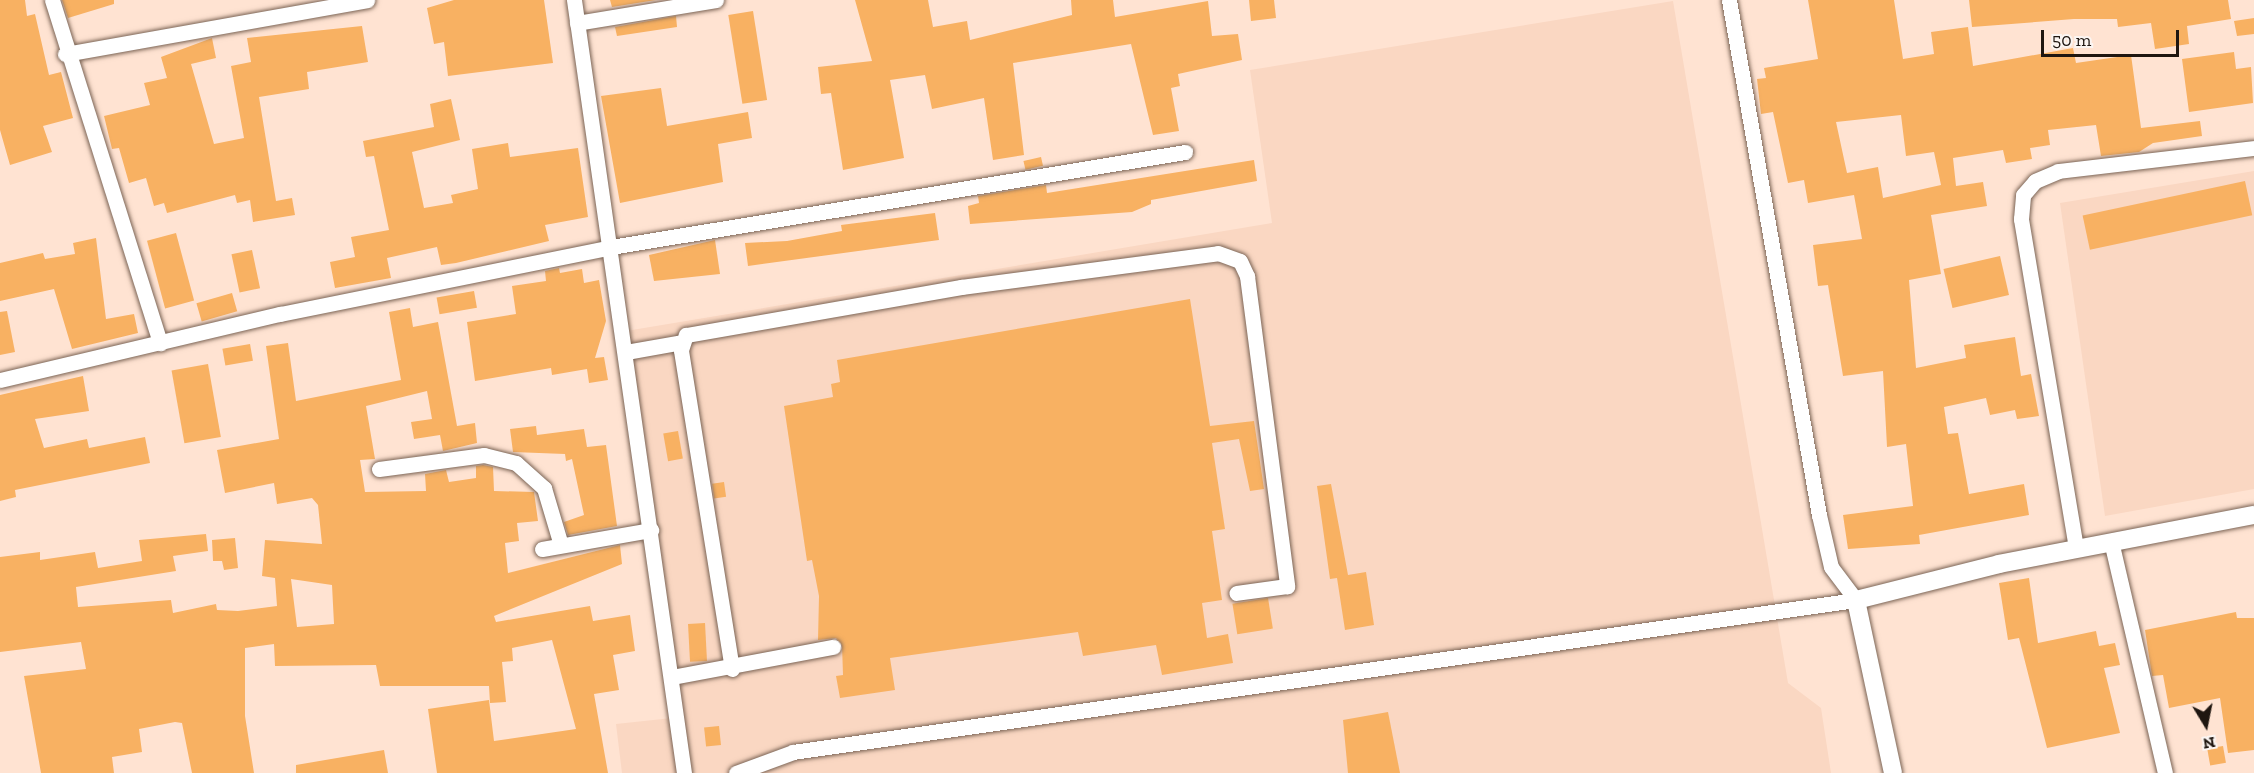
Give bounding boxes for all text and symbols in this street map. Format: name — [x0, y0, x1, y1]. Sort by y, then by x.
scale bar — [2044, 18, 2182, 56]
text: 50 m — [2052, 29, 2091, 51]
north arrow — [2176, 695, 2236, 755]
text: N — [2202, 733, 2217, 754]

